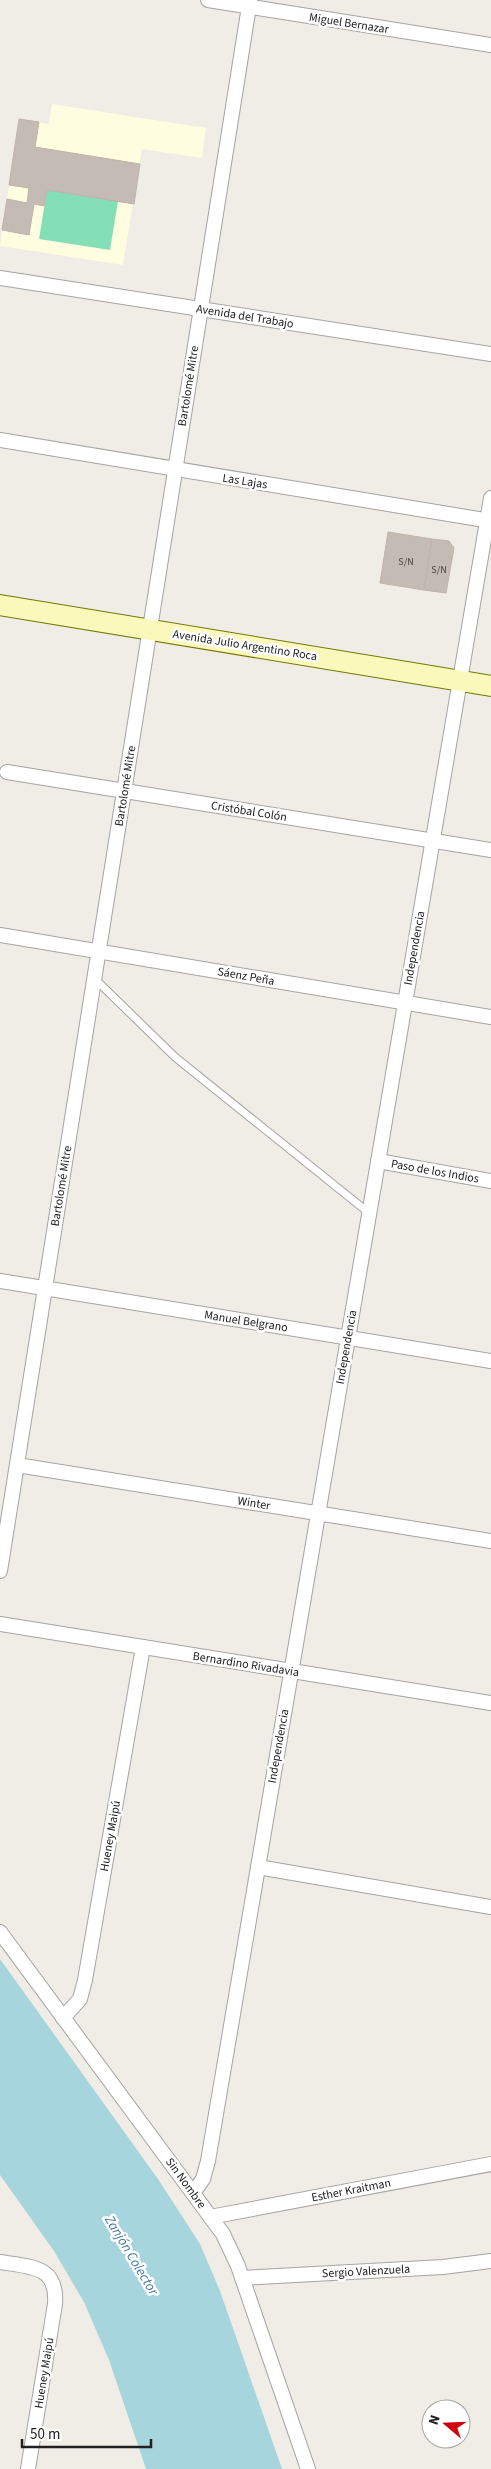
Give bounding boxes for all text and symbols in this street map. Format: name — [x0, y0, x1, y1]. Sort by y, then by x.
street label: Miguel Bernazar — [308, 9, 391, 38]
street label: Avenida del Trabajo — [195, 300, 295, 333]
street label: Bartolomé Mitre — [174, 345, 203, 428]
street label: Las Lajas — [221, 470, 269, 493]
house number: S/N — [398, 555, 414, 569]
house number: S/N — [431, 563, 447, 577]
street label: Avenida Julio Argentino Roca — [172, 626, 318, 665]
street label: Bartolomé Mitre — [111, 745, 140, 828]
street label: Cristóbal Colón — [210, 797, 288, 826]
street label: Independencia — [400, 910, 429, 987]
street label: Sáenz Peña — [216, 963, 276, 990]
street label: Bartolomé Mitre — [47, 1145, 76, 1228]
street label: Paso de los Indios — [390, 1155, 480, 1188]
street label: Manuel Belgrano — [203, 1306, 289, 1336]
street label: Independencia — [332, 1309, 361, 1386]
street label: Winter — [236, 1493, 272, 1515]
street label: Bernardino Rivadavia — [192, 1648, 300, 1681]
street label: Independencia — [264, 1708, 293, 1785]
street label: Hueney Maipú — [96, 1799, 125, 1873]
street label: Sin Nombre — [161, 2154, 210, 2212]
street label: Esther Kraitman — [310, 2174, 392, 2207]
water label: Zanjón Colector — [99, 2211, 163, 2300]
street label: Sergio Valenzuela — [321, 2261, 411, 2282]
street label: Hueney Maipú — [30, 2336, 59, 2410]
north arrow — [421, 2399, 471, 2449]
text: N — [424, 2412, 446, 2428]
scale bar — [22, 2416, 151, 2448]
text: 50 m — [30, 2424, 60, 2445]

